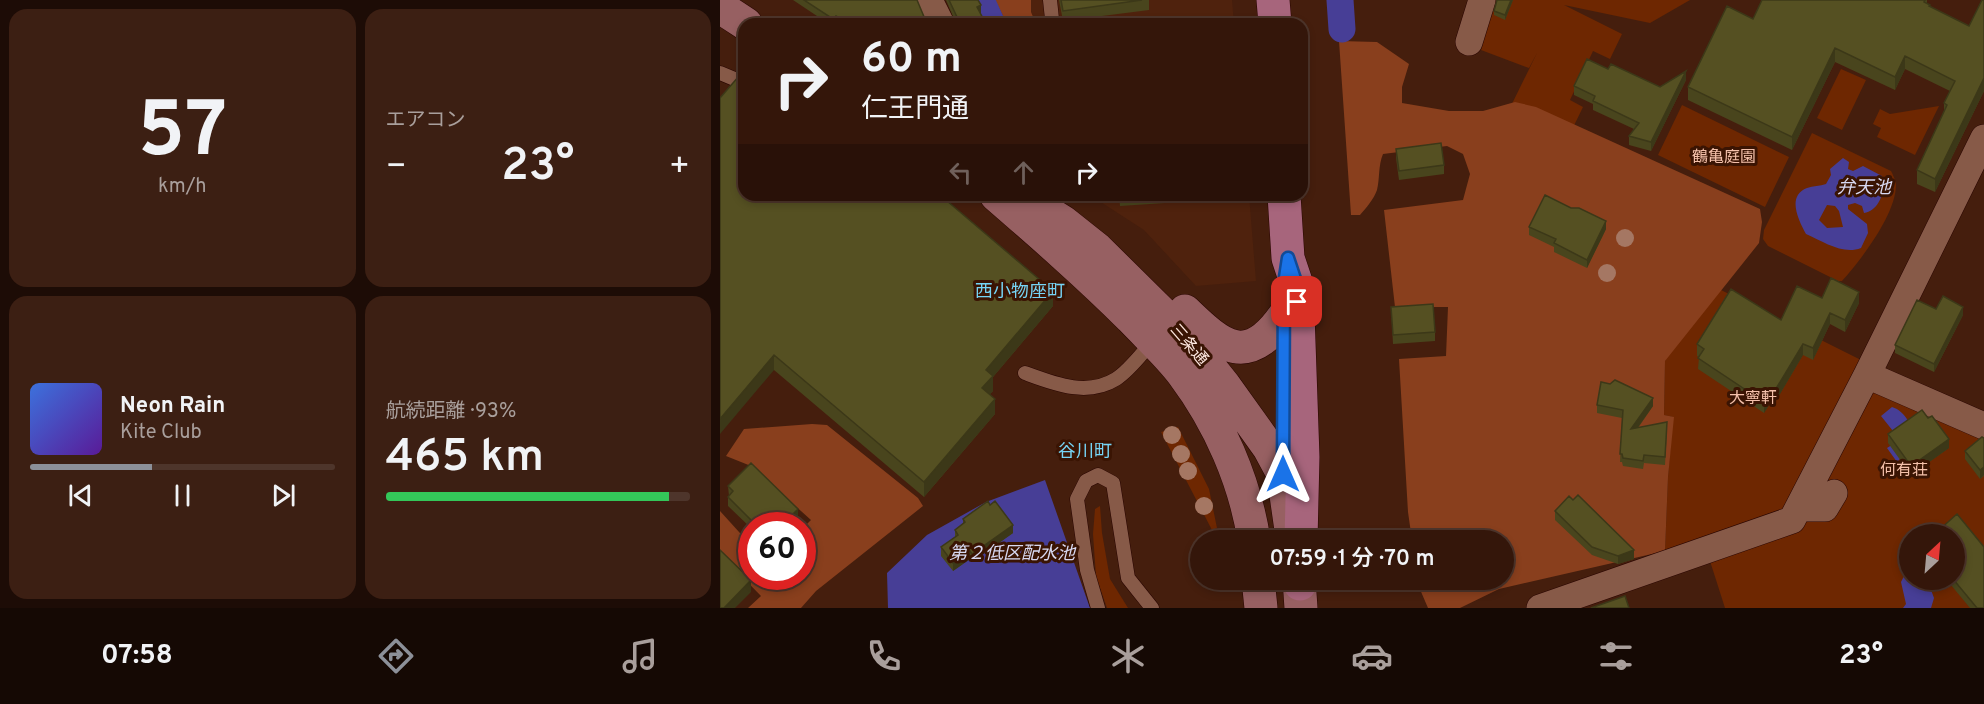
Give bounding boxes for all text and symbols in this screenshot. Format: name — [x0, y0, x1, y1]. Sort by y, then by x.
text: 60 m — [861, 34, 962, 87]
icon: right — [762, 42, 840, 120]
text: 57 — [137, 85, 227, 184]
text: 仁王門通 — [861, 93, 969, 127]
text: エアコン — [386, 108, 466, 134]
text: 23° — [501, 139, 574, 196]
text: − — [386, 147, 407, 189]
text: + — [669, 147, 690, 189]
park label: 鶴亀庭園 — [1692, 148, 1756, 168]
icon: left — [944, 156, 977, 189]
icon: ahead — [1007, 156, 1040, 189]
icon: right — [1070, 156, 1103, 189]
text: km/h — [158, 174, 207, 200]
water label: 弁天池 — [1837, 177, 1893, 200]
pin — [1271, 276, 1322, 327]
district label: 西小物座町 — [975, 281, 1065, 304]
icon: arrive — [1280, 285, 1313, 318]
street label: 三条通 — [1165, 321, 1212, 370]
park label: 大寧軒 — [1729, 389, 1777, 409]
text: Neon Rain — [120, 393, 225, 420]
text: 航続距離 · 93% — [386, 399, 516, 425]
text: Kite Club — [120, 420, 202, 446]
text: 465 km — [386, 430, 544, 487]
district label: 谷川町 — [1058, 441, 1112, 464]
position arrow — [1251, 442, 1315, 506]
park label: 何有荘 — [1880, 461, 1928, 481]
icon: previous — [64, 479, 97, 512]
icon: pause — [166, 479, 199, 512]
icon: next — [267, 479, 300, 512]
speed limit sign: 60 — [738, 512, 816, 590]
north arrow — [1899, 524, 1965, 590]
map controls — [1899, 524, 1965, 590]
water label: 第２低区配水池 — [949, 543, 1077, 566]
text: 07:59 · 1 分 · 70 m — [1270, 546, 1434, 573]
icon: directions — [375, 635, 417, 677]
icon: music — [619, 635, 661, 677]
icon: phone — [863, 635, 905, 677]
icon: climate — [1107, 635, 1149, 677]
icon: car — [1351, 635, 1393, 677]
icon: filters — [1595, 635, 1637, 677]
text: 07:58 — [101, 639, 173, 673]
text: 23° — [1839, 639, 1883, 673]

